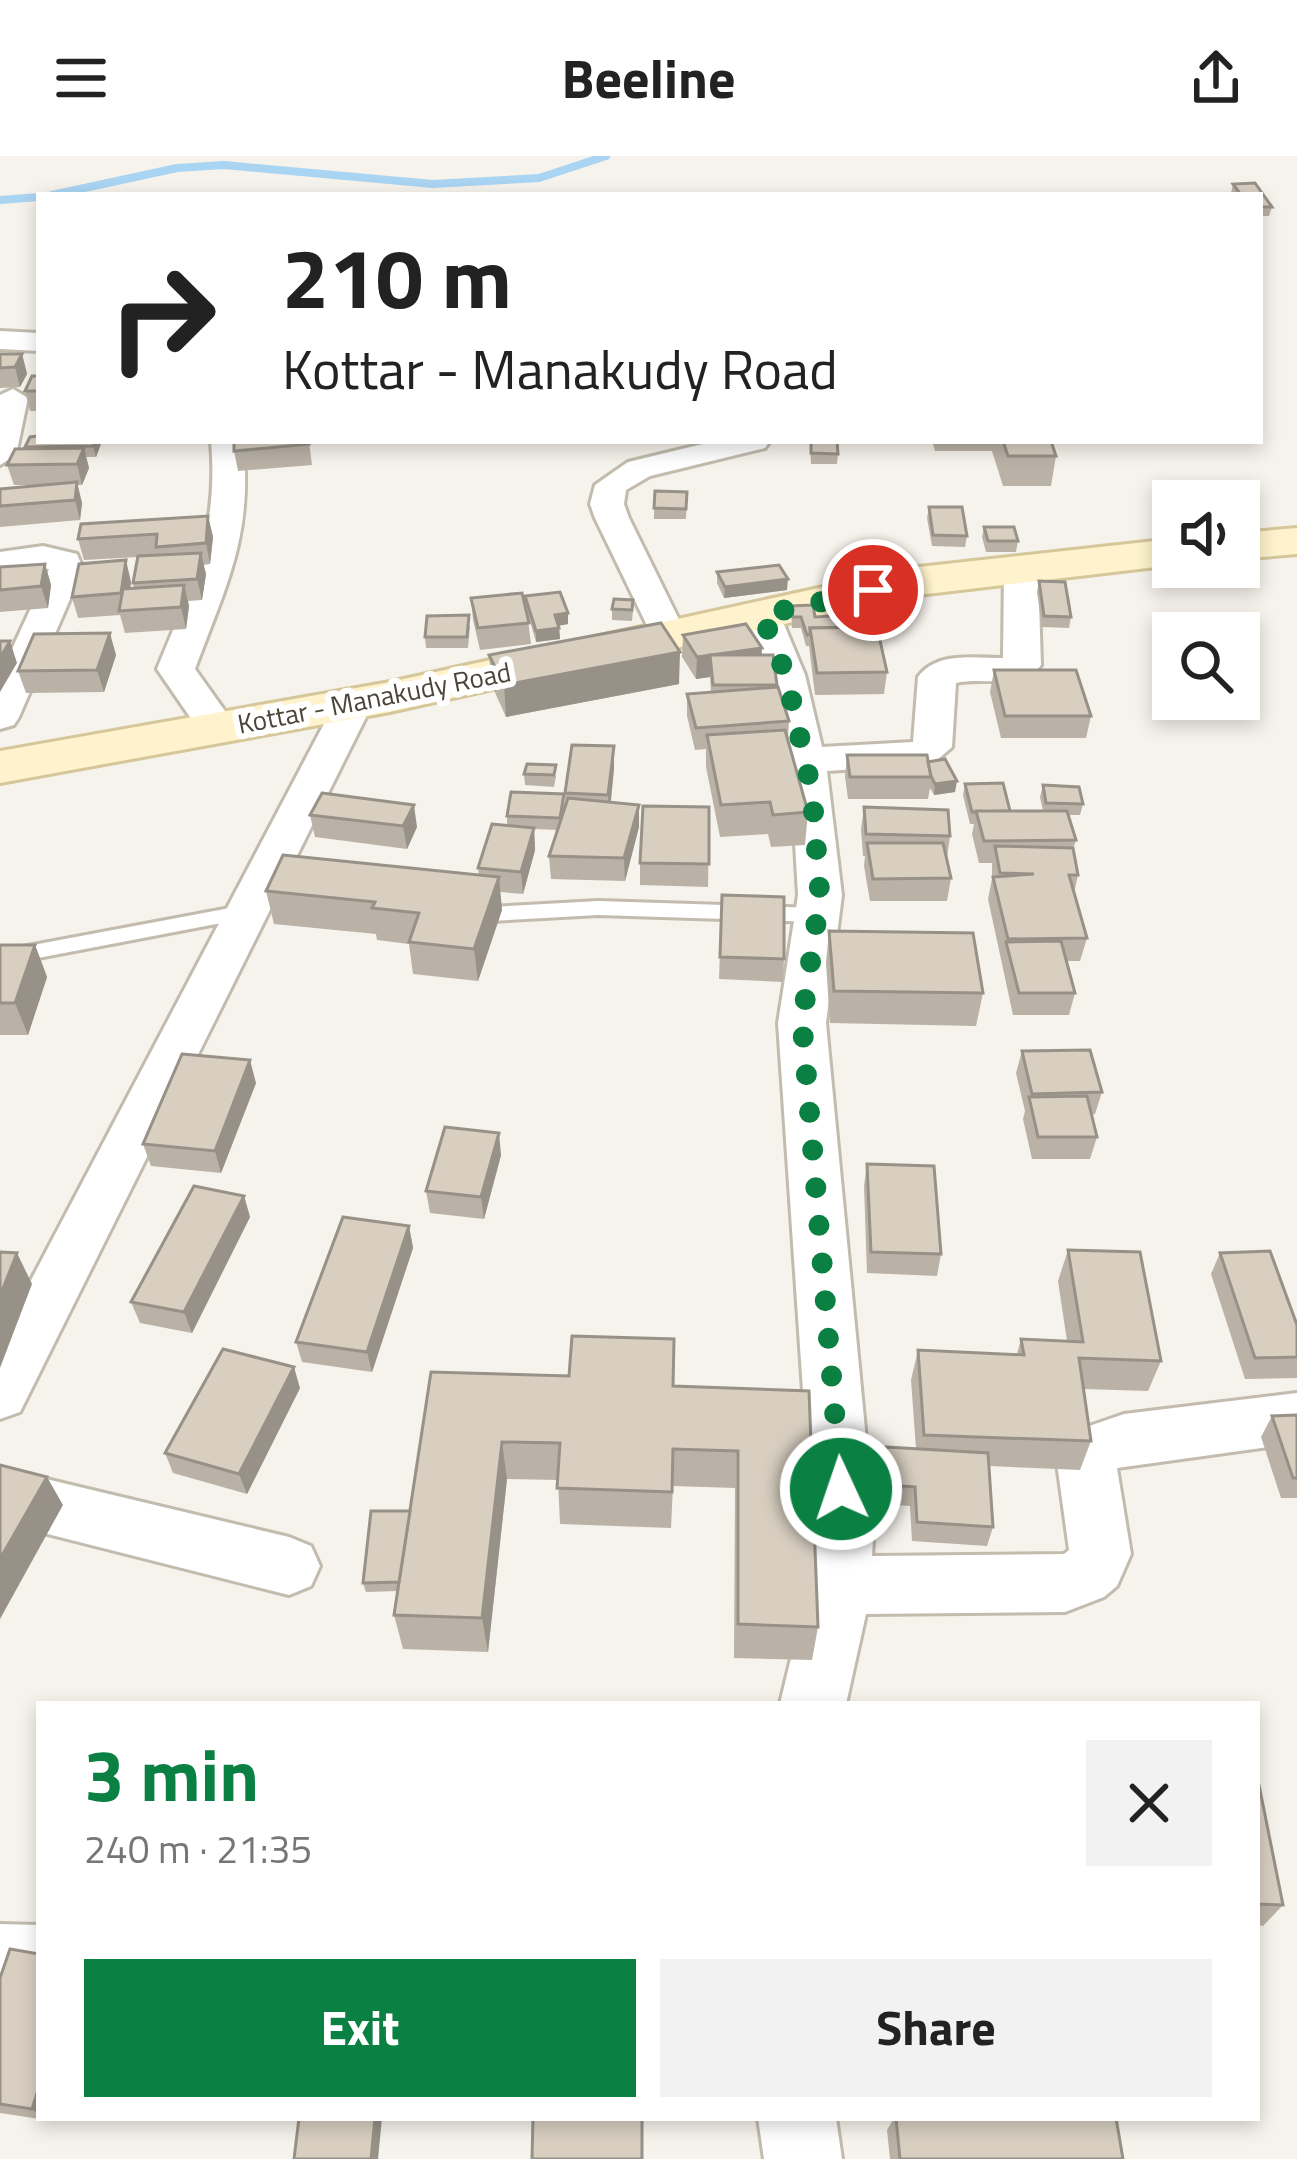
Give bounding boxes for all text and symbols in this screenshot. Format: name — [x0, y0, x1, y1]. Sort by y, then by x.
text: Beeline — [562, 37, 735, 119]
icon: menu — [48, 45, 114, 111]
icon: share — [1183, 45, 1249, 111]
text: 210 m — [282, 213, 512, 341]
icon: right — [84, 240, 240, 396]
text: Kottar - Manakudy Road — [282, 328, 838, 410]
map controls — [1152, 480, 1260, 720]
button: sound — [1152, 480, 1260, 588]
pin — [822, 539, 924, 641]
icon: arrive — [840, 557, 906, 623]
button: search — [1152, 612, 1260, 720]
street label: Kottar - Manakudy Road — [234, 650, 514, 744]
position arrow — [778, 1426, 904, 1552]
text: 3 min — [84, 1719, 259, 1829]
button: close — [1086, 1740, 1212, 1866]
text: 240 m · 21:35 — [84, 1819, 312, 1878]
button: Exit — [84, 1959, 636, 2097]
button: Share — [660, 1959, 1212, 2097]

